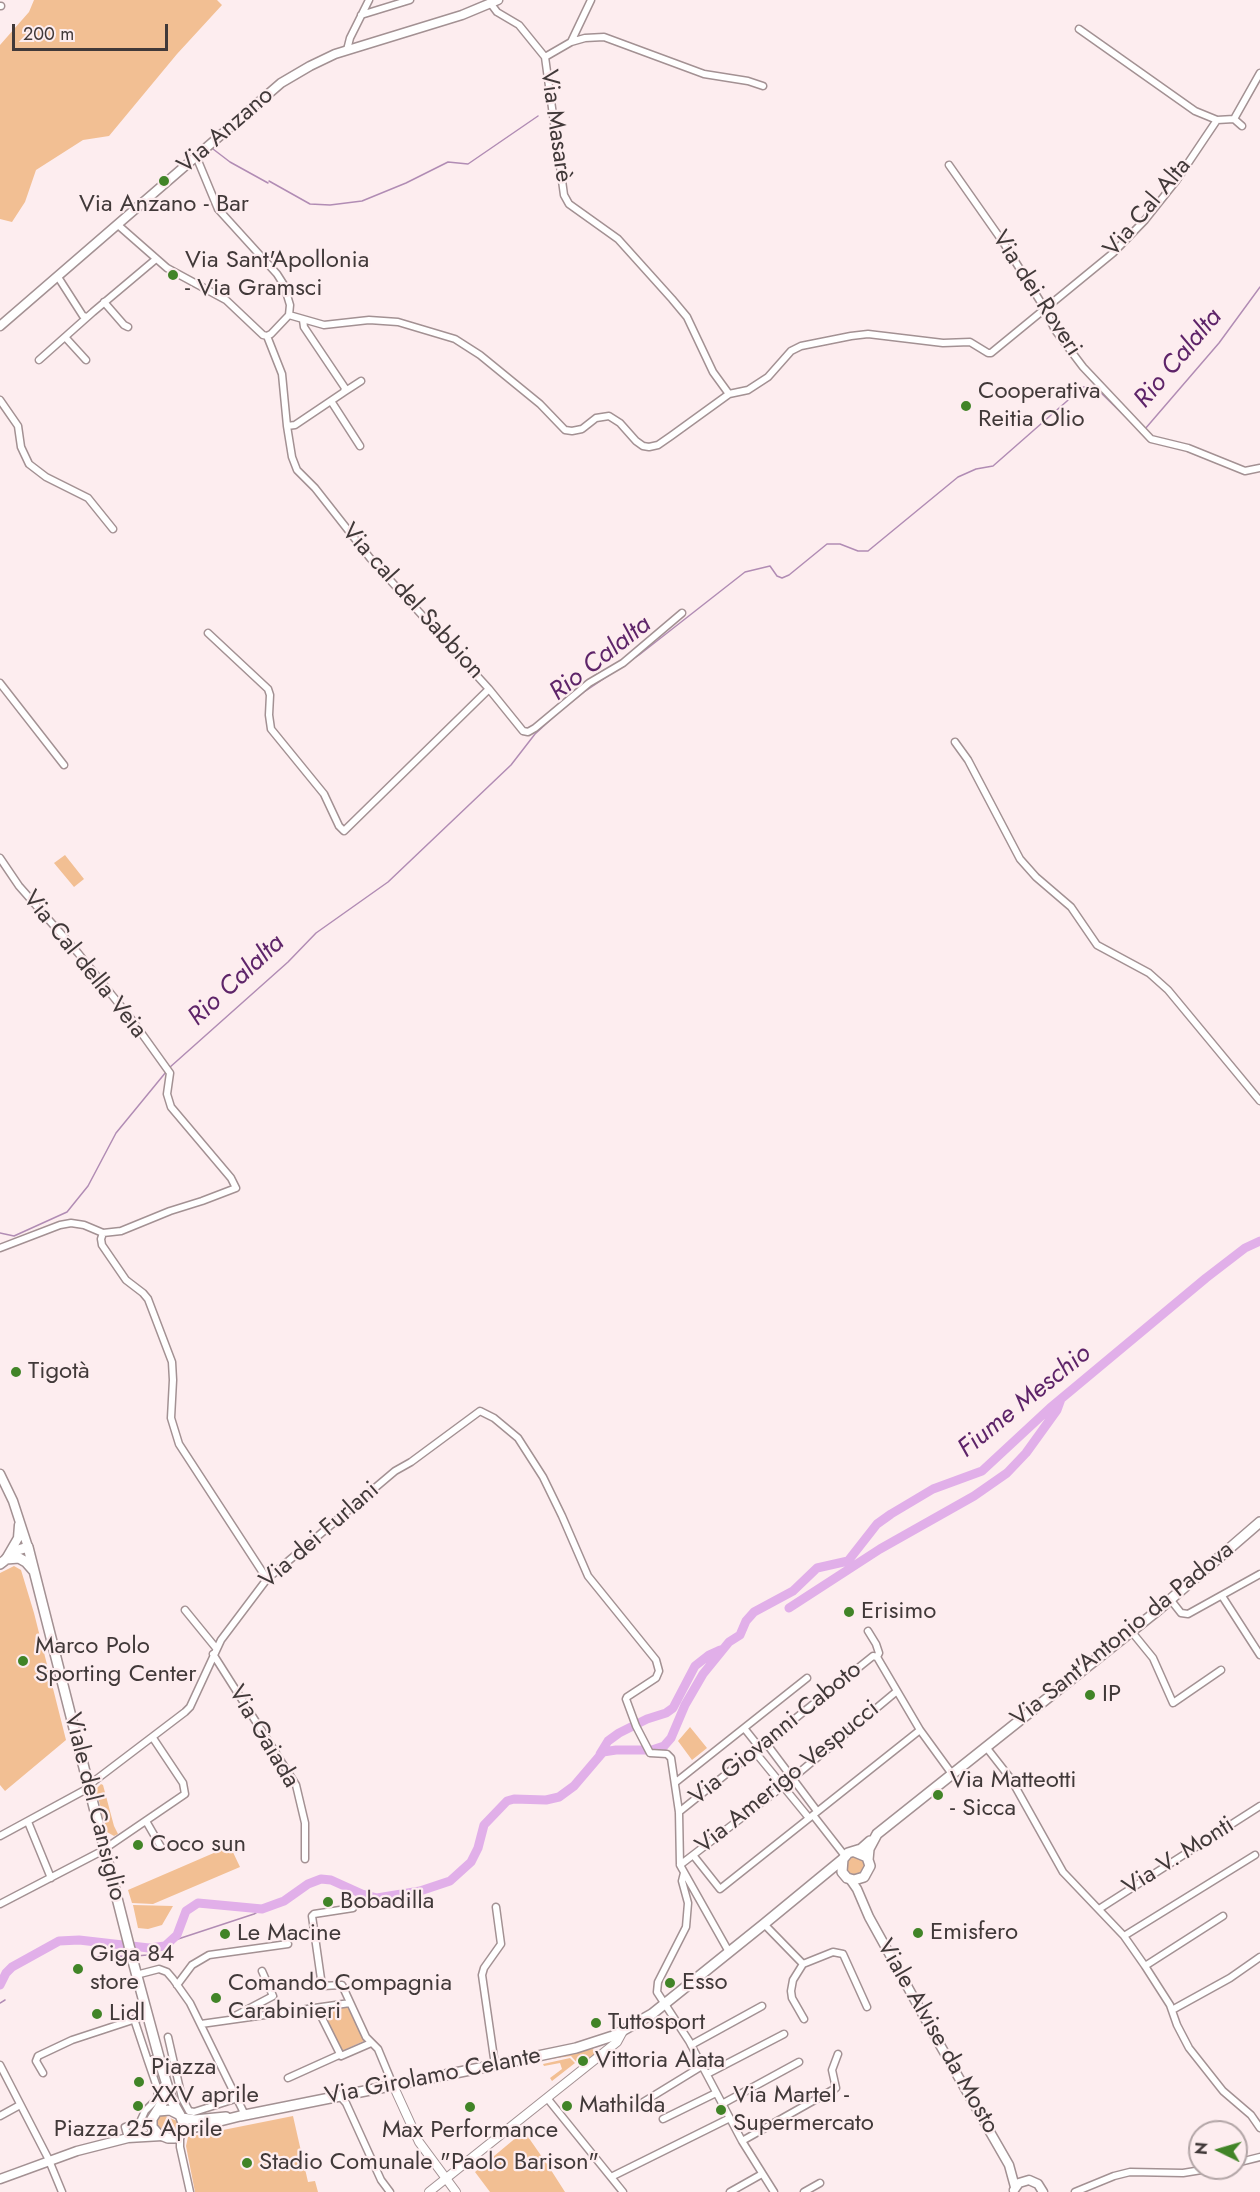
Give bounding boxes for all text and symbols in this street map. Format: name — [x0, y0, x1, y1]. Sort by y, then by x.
scale bar — [15, 12, 171, 50]
text: 200 m — [23, 21, 74, 47]
street label: Via Masarè — [533, 68, 577, 184]
street label: Via Anzano — [172, 82, 280, 180]
street label: Via Cal Alta — [1098, 153, 1198, 263]
marker: Via Anzano - Bar — [157, 174, 171, 188]
place label: Via Anzano - Bar — [79, 191, 249, 219]
street label: Via dei Roveri — [985, 226, 1087, 362]
place label: Via Sant'Apollonia - Via Gramsci — [185, 247, 369, 303]
marker: Via Sant'Apollonia - Via Gramsci — [166, 268, 180, 282]
water label: Rio Calalta — [1128, 303, 1230, 415]
place label: Cooperativa Reitia Olio — [978, 378, 1101, 434]
marker: Cooperativa Reitia Olio — [959, 399, 973, 413]
street label: Via cal del Sabbion — [335, 518, 489, 686]
water label: Rio Calalta — [544, 610, 658, 708]
street label: Via Cal della Veia — [16, 885, 152, 1045]
water label: Rio Calalta — [182, 929, 292, 1033]
water label: Fiume Meschio — [952, 1339, 1098, 1465]
place label: Tigotà — [28, 1358, 90, 1386]
marker: Tigotà — [9, 1365, 23, 1379]
street label: Via dei Furlani — [254, 1476, 386, 1596]
street label: Via Sant'Antonio da Padova — [1006, 1536, 1240, 1734]
place label: Erisimo — [861, 1598, 936, 1626]
marker: Erisimo — [842, 1605, 856, 1619]
place label: Marco Polo Sporting Center — [35, 1633, 196, 1689]
marker: Marco Polo Sporting Center — [16, 1654, 30, 1668]
street label: Via Giovanni Caboto — [684, 1656, 868, 1812]
street label: Via Gaiada — [221, 1681, 305, 1793]
place label: IP — [1102, 1681, 1121, 1709]
marker: IP — [1083, 1688, 1097, 1702]
street label: Via Amerigo Vespucci — [690, 1695, 886, 1861]
street label: Viale del Cansiglio — [57, 1710, 131, 1904]
place label: Via Matteotti - Sicca — [950, 1767, 1077, 1823]
marker: Via Matteotti - Sicca — [931, 1788, 945, 1802]
street label: Via V. Monti — [1118, 1811, 1240, 1903]
place label: Coco sun — [150, 1831, 246, 1859]
marker: Coco sun — [131, 1838, 145, 1852]
place label: Bobadilla — [340, 1888, 434, 1916]
marker: Bobadilla — [321, 1895, 335, 1909]
place label: Emisfero — [930, 1919, 1018, 1947]
place label: Le Macine — [237, 1920, 341, 1948]
marker: Emisfero — [911, 1926, 925, 1940]
marker: Le Macine — [218, 1927, 232, 1941]
street label: Viale Alvise da Mosto — [870, 1935, 1004, 2139]
place label: Giga 84 store — [90, 1941, 174, 1997]
marker: Giga 84 store — [71, 1962, 85, 1976]
place label: Esso — [682, 1969, 728, 1997]
place label: Comando Compagnia Carabinieri — [228, 1970, 452, 2026]
marker: Esso — [663, 1976, 677, 1990]
marker: Comando Compagnia Carabinieri — [209, 1991, 223, 2005]
place label: Lidl — [109, 2000, 145, 2028]
marker: Lidl — [90, 2007, 104, 2021]
place label: Tuttosport — [608, 2009, 705, 2037]
marker: Tuttosport — [589, 2016, 603, 2030]
street label: Via Girolamo Celante — [323, 2042, 543, 2112]
place label: Vittoria Alata — [595, 2047, 725, 2075]
place label: Piazza XXV aprile — [151, 2054, 259, 2110]
marker: Vittoria Alata — [576, 2054, 590, 2068]
marker: Piazza XXV aprile — [132, 2075, 146, 2089]
place label: Via Martel - Supermercato — [733, 2082, 874, 2138]
place label: Mathilda — [579, 2092, 665, 2120]
marker: Piazza 25 Aprile — [131, 2099, 145, 2113]
marker: Mathilda — [560, 2099, 574, 2113]
marker: Max Performance — [463, 2100, 477, 2114]
marker: Via Martel - Supermercato — [714, 2103, 728, 2117]
place label: Piazza 25 Aprile — [54, 2116, 222, 2144]
place label: Max Performance — [382, 2117, 558, 2145]
north arrow — [1188, 2120, 1248, 2180]
text: N — [1190, 2141, 1214, 2156]
place label: Stadio Comunale "Paolo Barison" — [259, 2149, 599, 2177]
marker: Stadio Comunale "Paolo Barison" — [240, 2156, 254, 2170]

